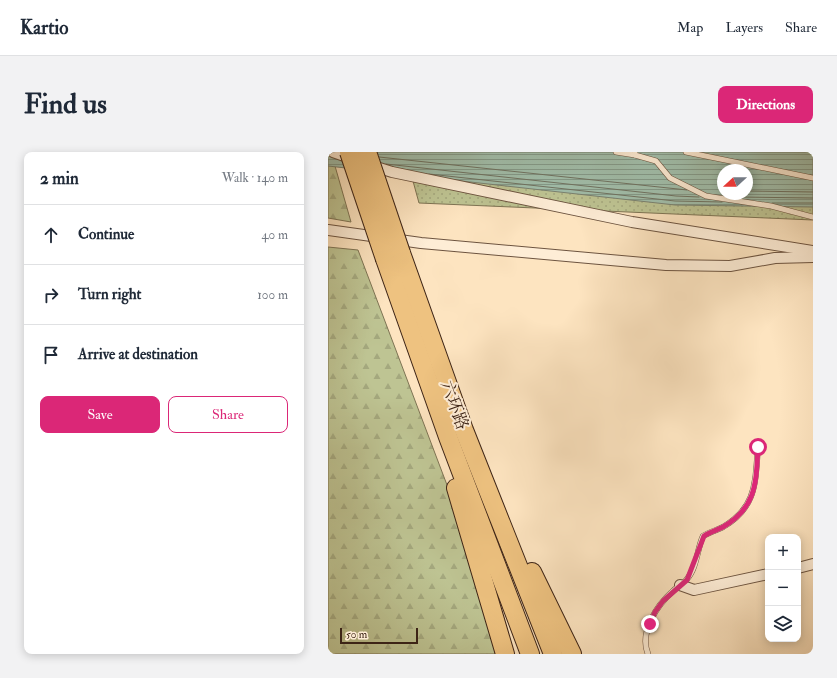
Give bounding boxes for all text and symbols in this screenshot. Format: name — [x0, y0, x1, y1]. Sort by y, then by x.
text: Kartio — [20, 16, 68, 40]
text: Map — [677, 19, 703, 36]
text: Layers — [725, 19, 763, 36]
text: Share — [785, 19, 817, 36]
button: Directions — [718, 86, 813, 123]
text: Find us — [24, 87, 107, 122]
north arrow — [717, 164, 753, 200]
text: 2 min — [40, 168, 79, 189]
text: Walk · 140 m — [222, 170, 288, 186]
icon: ahead — [40, 224, 62, 246]
text: Continue — [78, 225, 134, 244]
text: 40 m — [262, 227, 288, 243]
icon: right — [40, 284, 62, 306]
text: Turn right — [78, 285, 141, 304]
text: 100 m — [257, 287, 288, 303]
icon: arrive — [40, 344, 62, 366]
text: Arrive at destination — [78, 345, 198, 364]
street label: 六环路 — [436, 378, 473, 433]
button: Save — [40, 396, 160, 433]
button: Share — [168, 396, 288, 433]
route start — [749, 438, 767, 456]
map controls — [765, 534, 801, 642]
button: + — [765, 534, 801, 570]
button: − — [765, 570, 801, 606]
button: layers — [765, 606, 801, 642]
route end — [641, 615, 659, 633]
scale bar — [340, 626, 418, 645]
text: 50 m — [346, 628, 367, 641]

